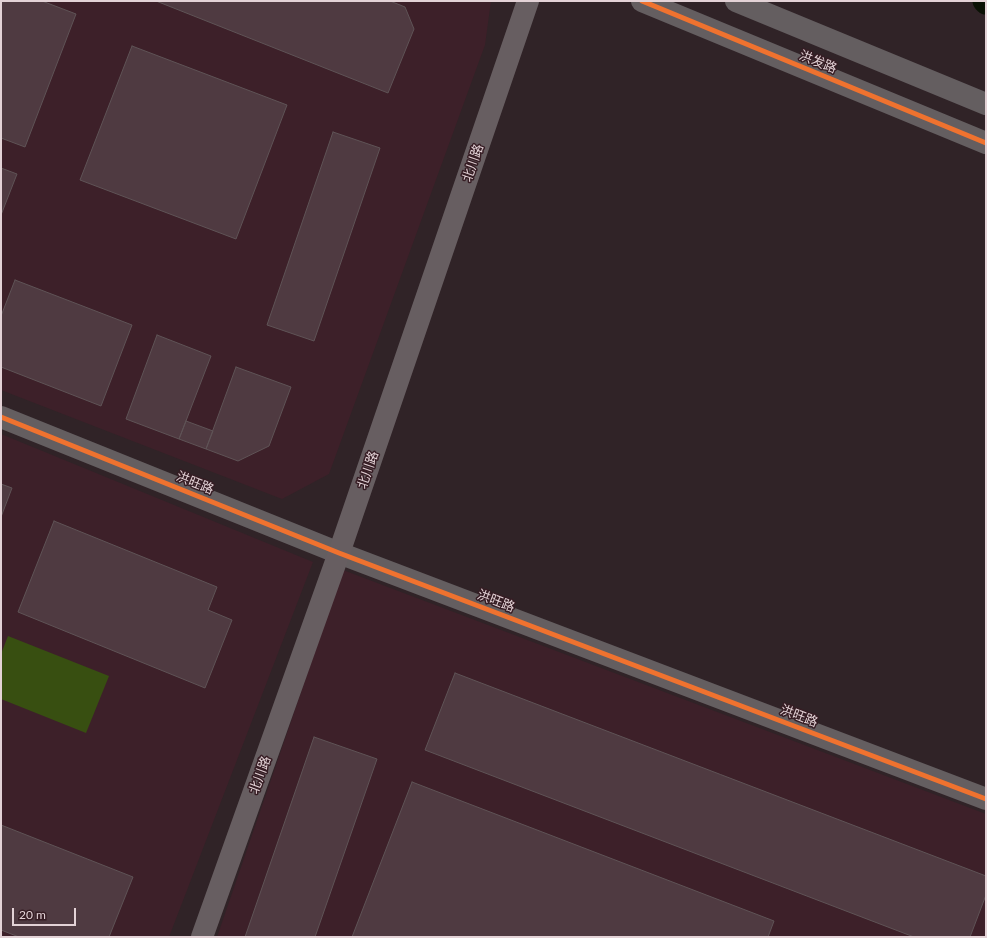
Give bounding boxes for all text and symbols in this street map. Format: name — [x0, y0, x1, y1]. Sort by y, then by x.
street label: 洪发路 — [797, 47, 839, 77]
street label: 北川路 — [459, 142, 487, 184]
street label: 北川路 — [354, 449, 382, 491]
street label: 洪旺路 — [174, 468, 216, 498]
street label: 洪旺路 — [475, 587, 517, 615]
street label: 洪旺路 — [778, 702, 820, 730]
street label: 北川路 — [246, 754, 274, 796]
scale bar — [14, 900, 78, 926]
text: 20 m — [19, 907, 46, 922]

